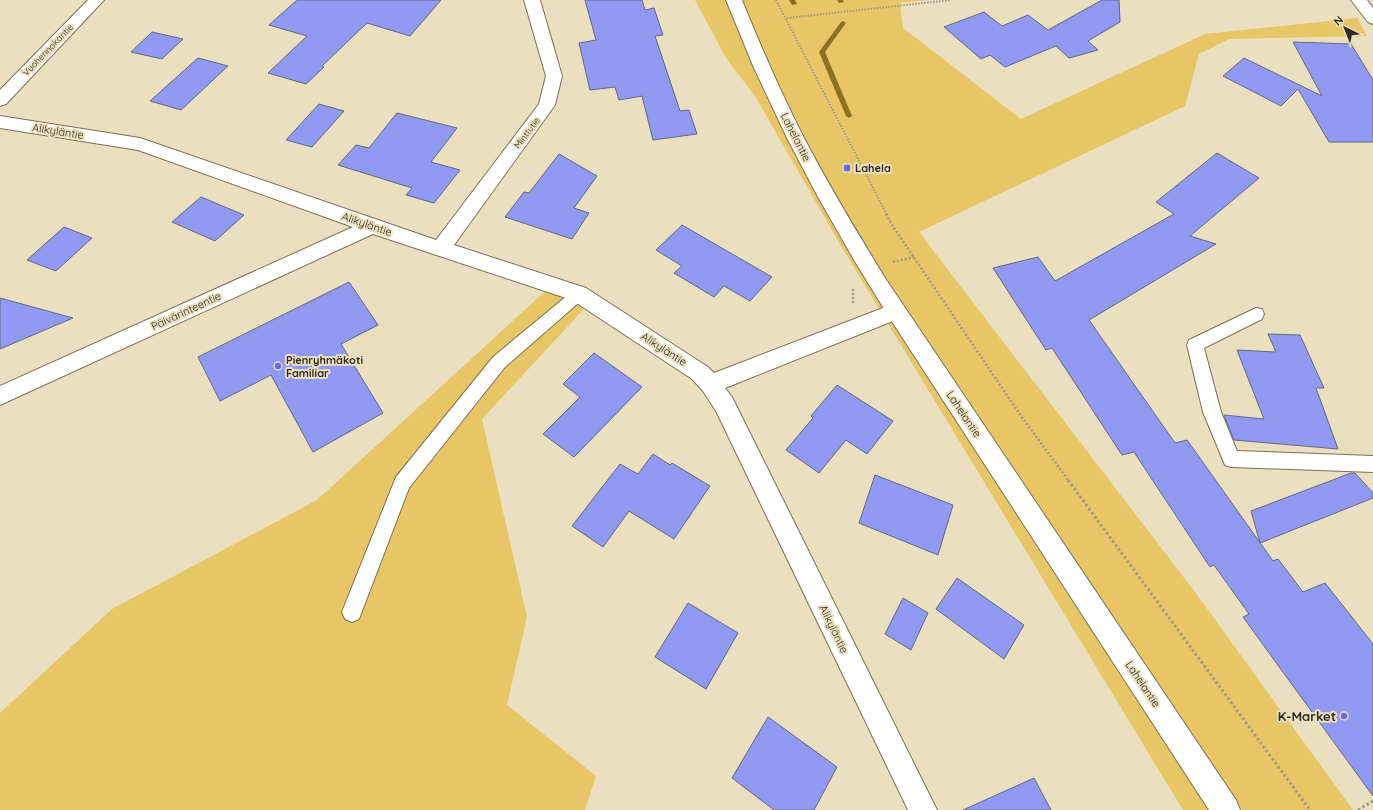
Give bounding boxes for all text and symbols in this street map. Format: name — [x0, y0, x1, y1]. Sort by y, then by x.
north arrow — [1325, 8, 1365, 48]
text: N — [1330, 13, 1346, 29]
street label: Vuohennokantie — [20, 21, 75, 78]
street label: Lahelantie — [778, 110, 814, 164]
street label: Minttutie — [511, 115, 542, 150]
street label: Alikyläntie — [31, 120, 85, 142]
place label: Lahela — [855, 161, 891, 175]
marker: Lahela — [842, 163, 852, 173]
street label: Alikyläntie — [340, 209, 394, 239]
street label: Päivärinteentie — [149, 289, 223, 333]
street label: Alikyläntie — [638, 329, 690, 369]
place label: Pienryhmäkoti Familiar — [286, 353, 363, 380]
marker: Pienryhmäkoti Familiar — [273, 361, 283, 371]
street label: Lahelantie — [943, 388, 985, 440]
street label: Alikyläntie — [816, 603, 852, 655]
street label: Lahelantie — [1122, 658, 1164, 710]
place label: K-Market — [1278, 708, 1336, 724]
marker: K-Market — [1339, 711, 1349, 721]

